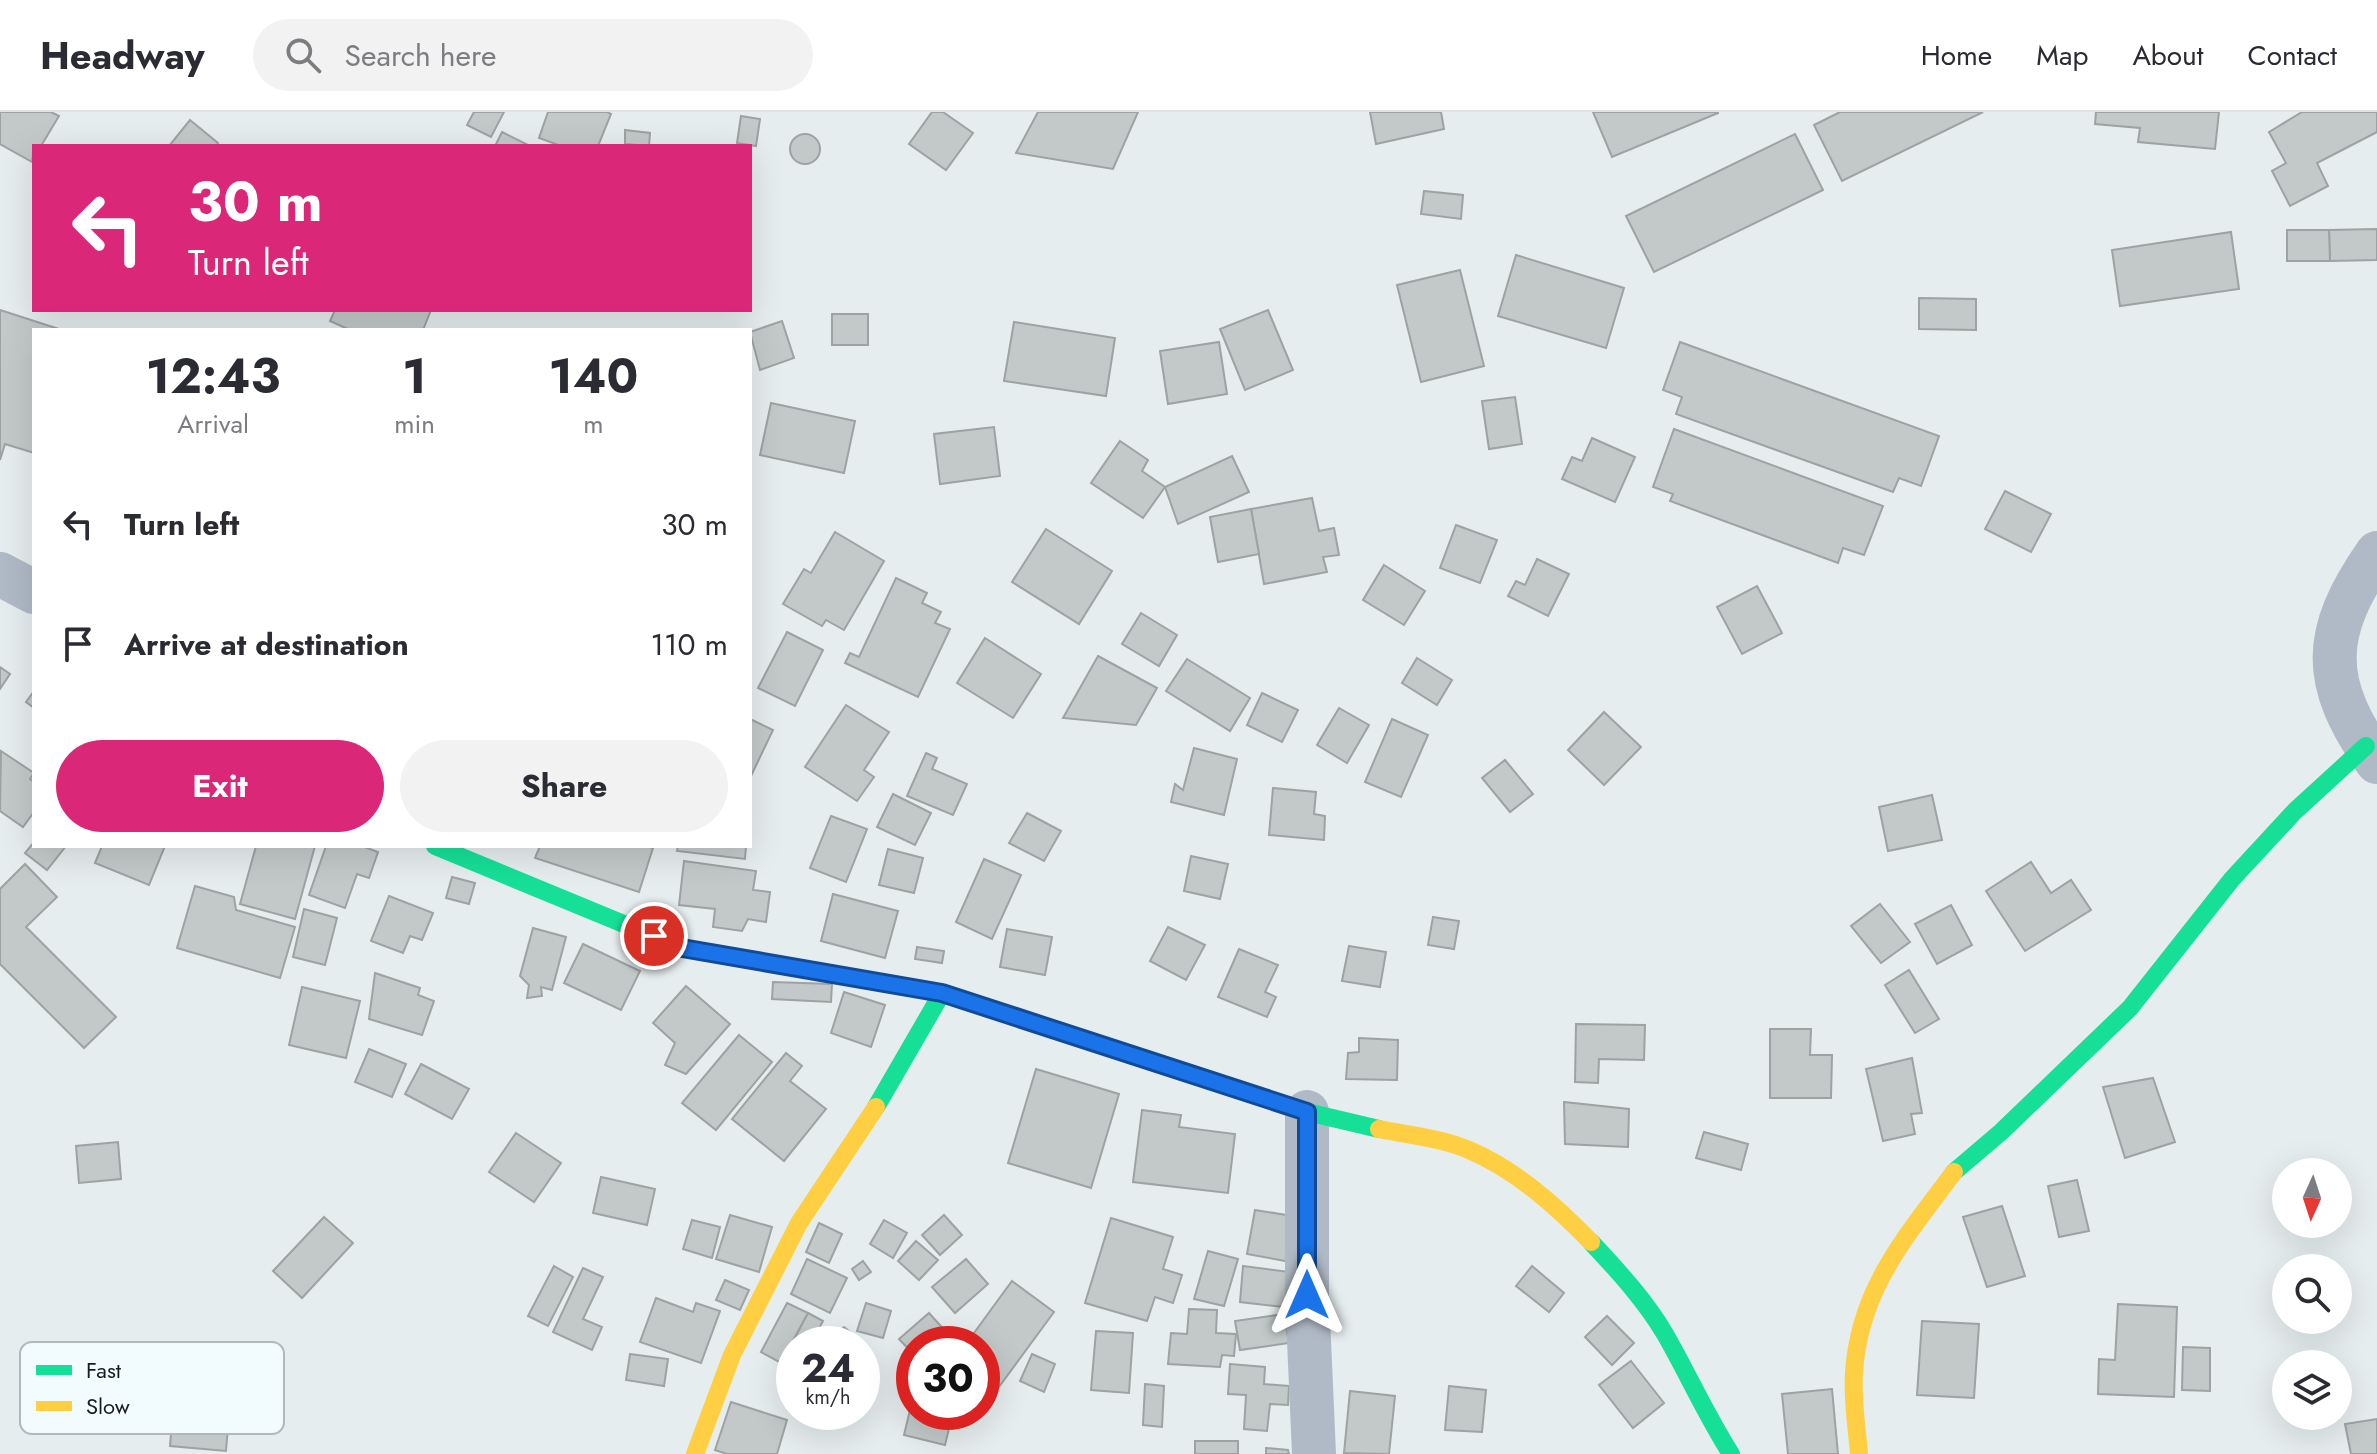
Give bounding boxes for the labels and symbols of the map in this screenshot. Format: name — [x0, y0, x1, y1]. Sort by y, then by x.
pin — [620, 902, 688, 970]
north arrow — [2272, 1158, 2352, 1238]
position arrow — [1265, 1253, 1349, 1337]
speed limit sign: 30 — [896, 1326, 1000, 1430]
legend — [20, 1342, 284, 1434]
text: Fast — [86, 1354, 122, 1386]
text: Slow — [86, 1390, 130, 1422]

